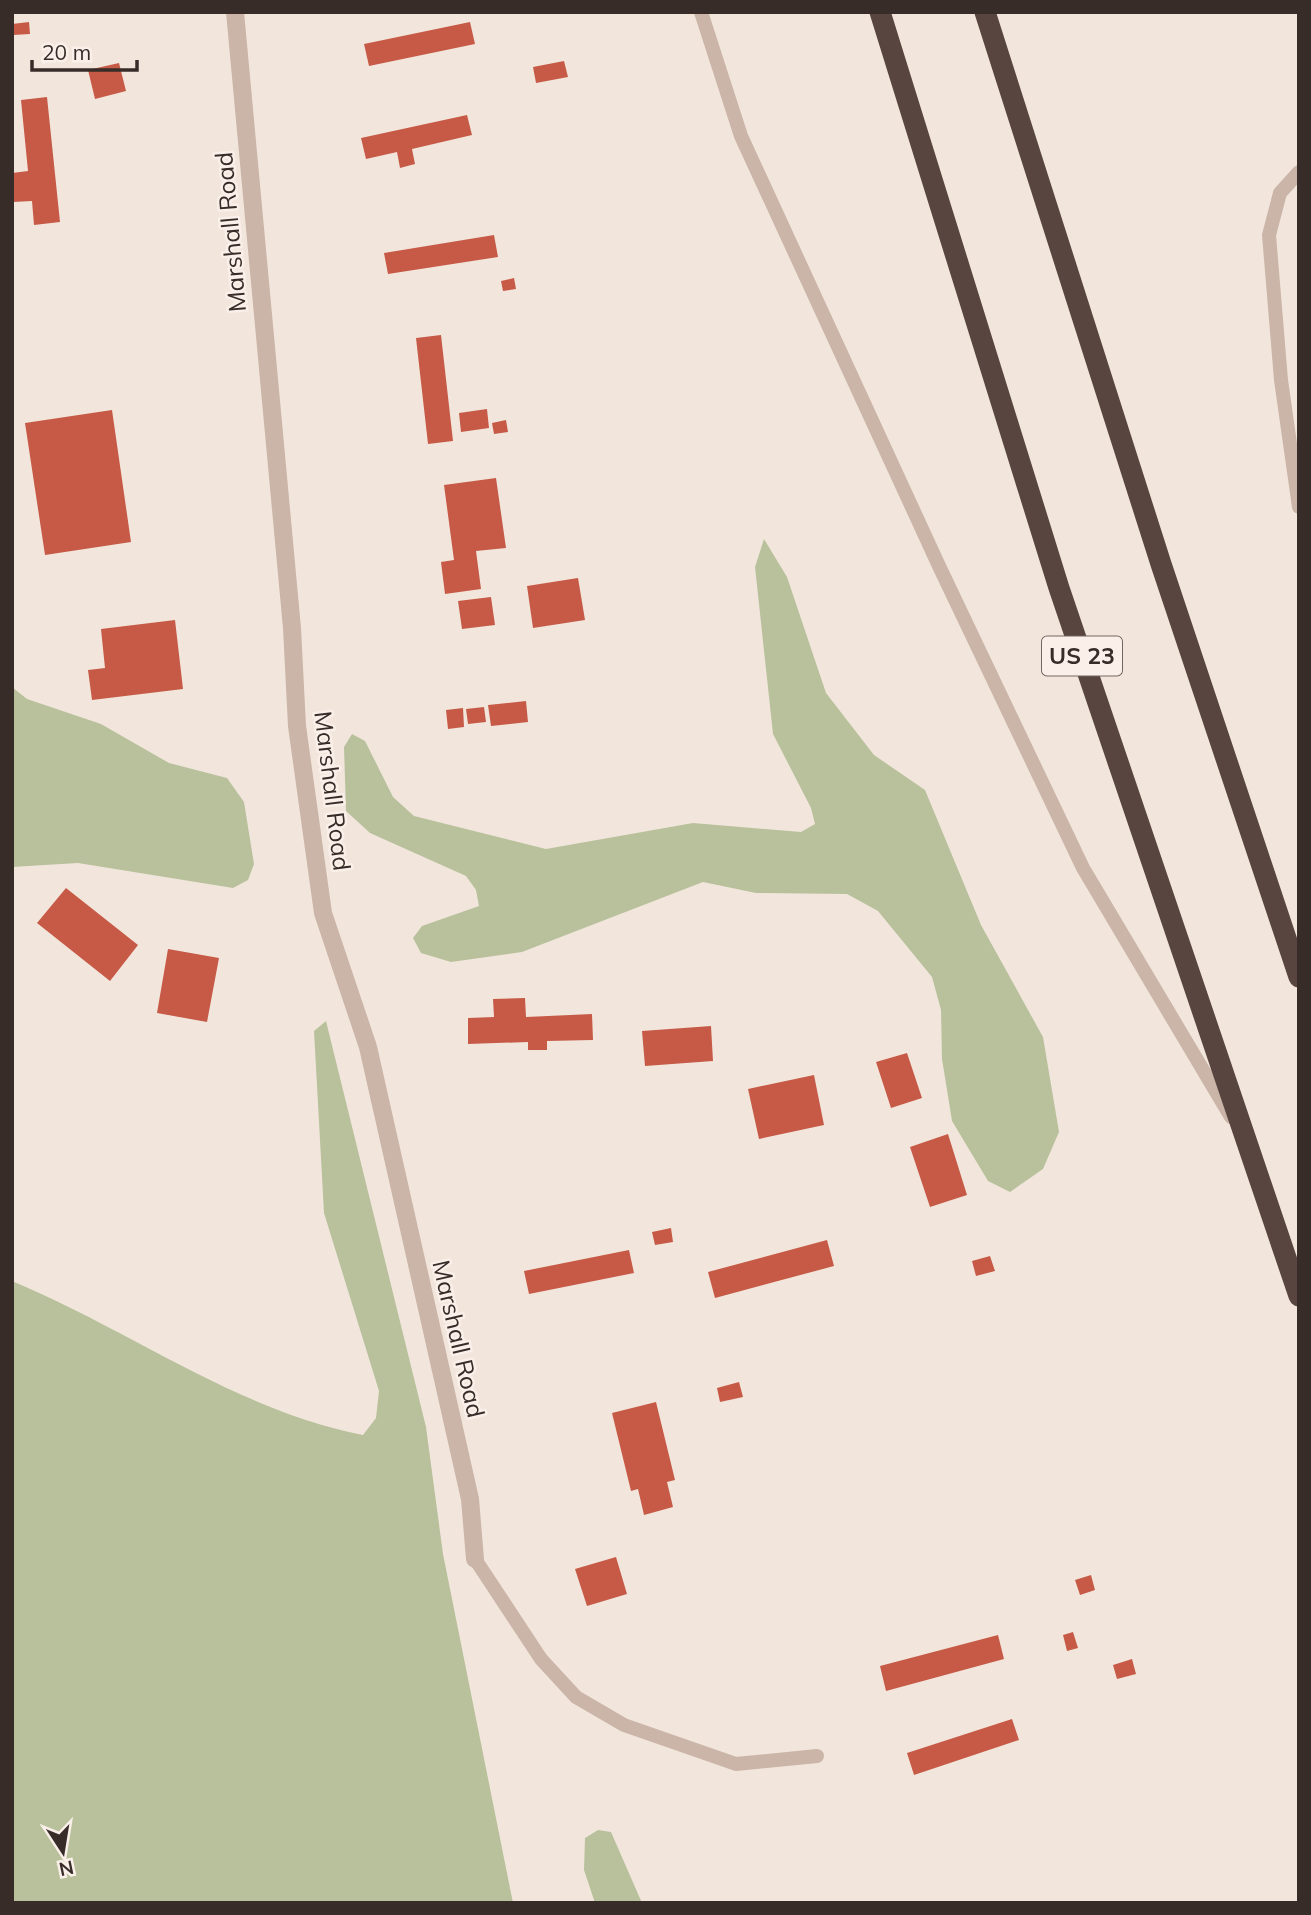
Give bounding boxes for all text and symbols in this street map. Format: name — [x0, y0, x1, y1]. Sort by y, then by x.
scale bar — [32, 28, 136, 72]
text: 20 m — [42, 39, 91, 65]
street label: Marshall Road — [208, 151, 252, 313]
road number: US 23 — [1042, 636, 1122, 676]
street label: Marshall Road — [308, 709, 358, 872]
street label: Marshall Road — [426, 1257, 492, 1420]
north arrow — [28, 1817, 98, 1887]
text: N — [57, 1855, 76, 1882]

